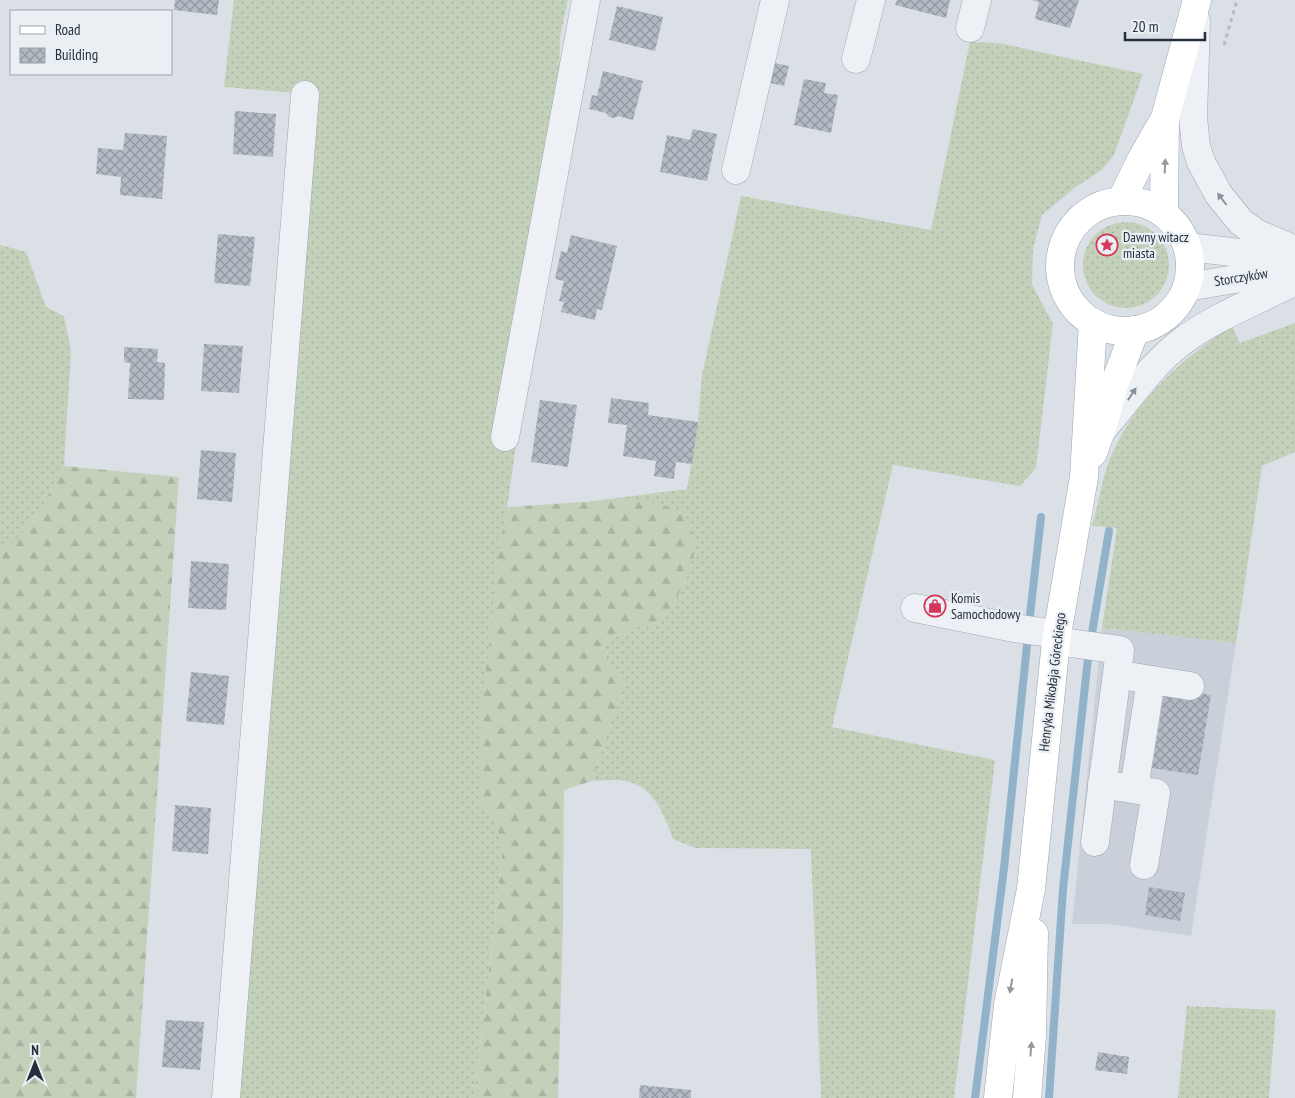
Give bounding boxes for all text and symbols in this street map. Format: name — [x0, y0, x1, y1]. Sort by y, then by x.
legend — [10, 10, 172, 75]
scale bar — [1125, 10, 1205, 42]
text: 20 m — [1132, 17, 1158, 36]
text: Road — [55, 20, 81, 39]
text: Building — [55, 45, 98, 64]
one-way arrow — [1162, 157, 1170, 173]
one-way arrow — [1217, 192, 1227, 206]
place label: Dawny witacz miasta — [1123, 228, 1189, 262]
place icon: Dawny witacz miasta — [1095, 233, 1119, 257]
street label: Storczyków — [1213, 264, 1270, 290]
one-way arrow — [1128, 387, 1137, 401]
place label: Komis Samochodowy — [951, 589, 1021, 623]
shop icon: Komis Samochodowy — [923, 594, 947, 618]
street label: Henryka Mikołaja Góreckiego — [1035, 611, 1069, 753]
one-way arrow — [1007, 978, 1015, 994]
north arrow — [10, 1038, 60, 1088]
text: N — [31, 1041, 39, 1059]
one-way arrow — [1027, 1041, 1035, 1057]

